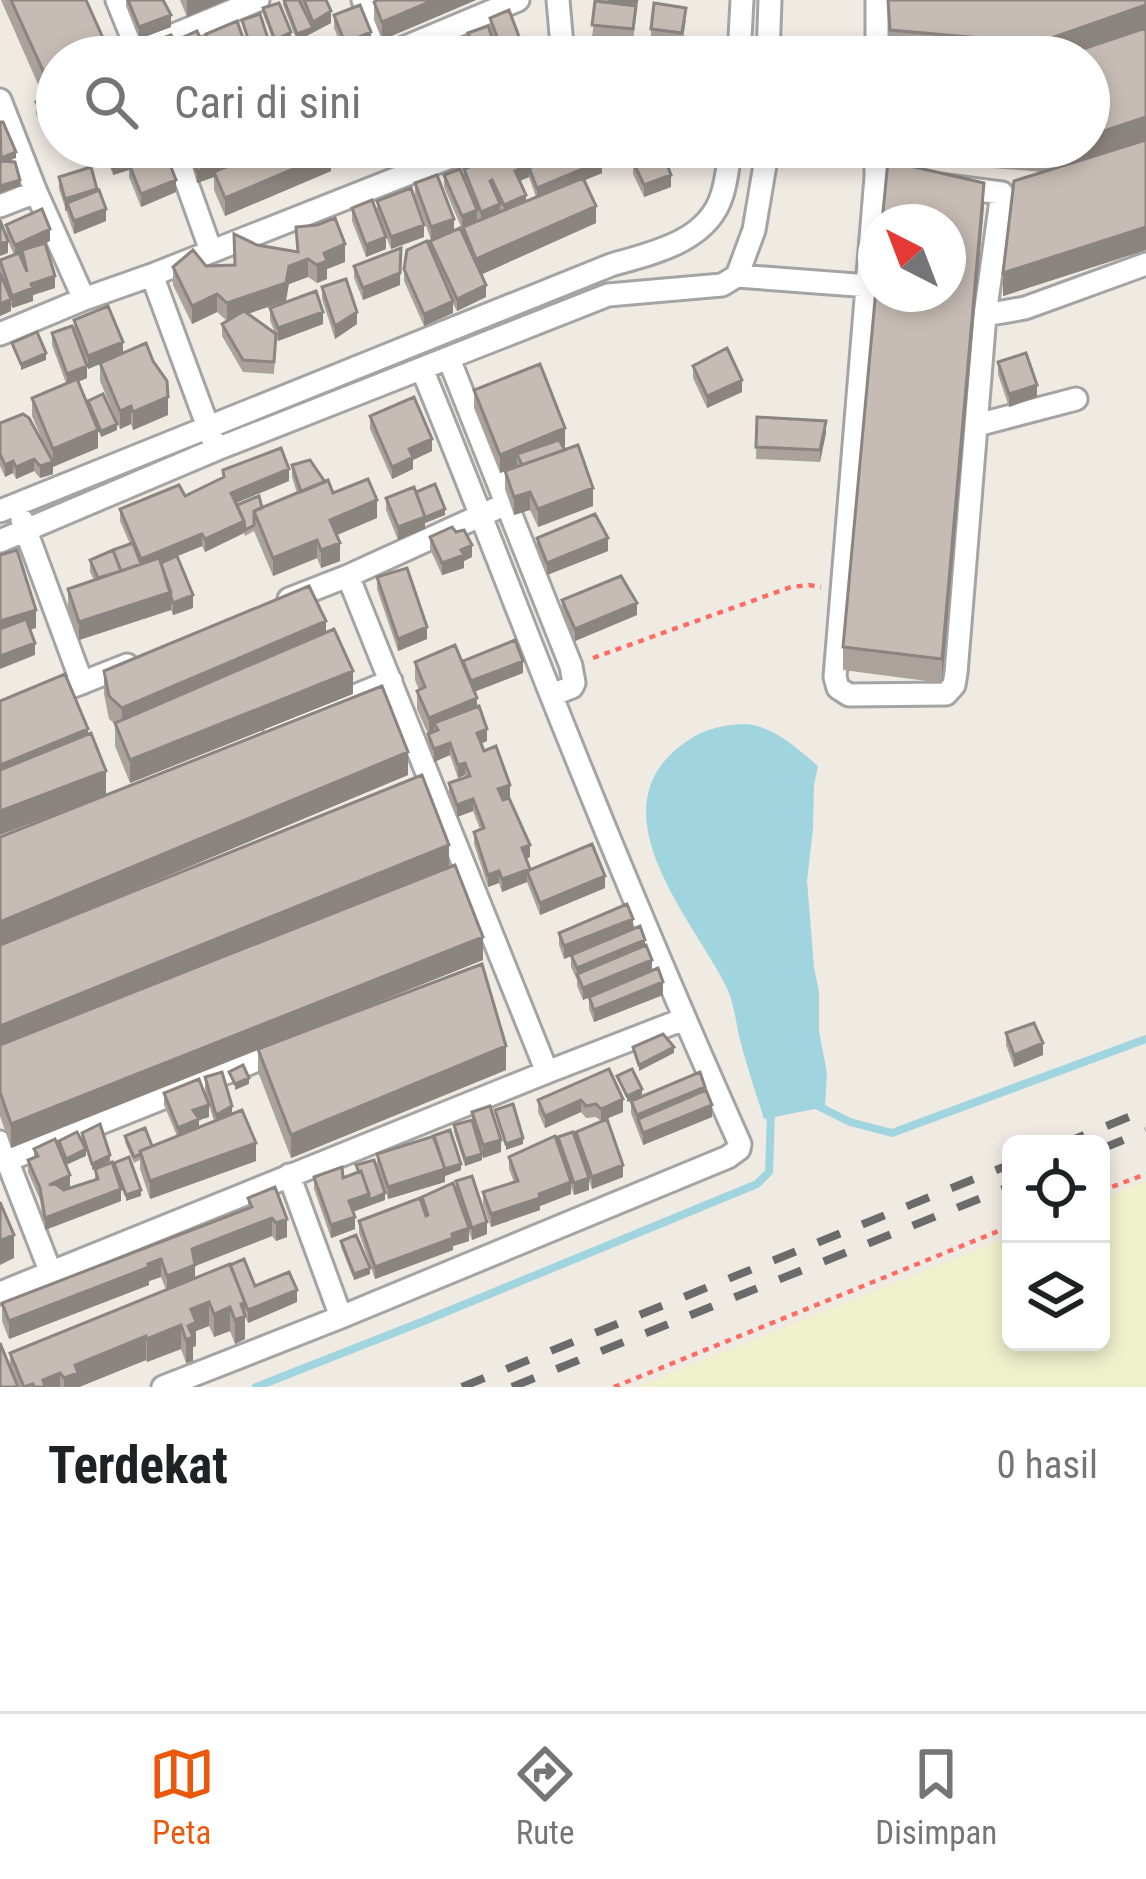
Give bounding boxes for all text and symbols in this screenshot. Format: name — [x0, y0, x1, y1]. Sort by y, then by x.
search box — [36, 36, 1110, 168]
icon: search — [78, 69, 144, 135]
text: Cari di sini — [174, 76, 361, 129]
north arrow — [858, 204, 966, 312]
map controls — [1002, 1135, 1110, 1351]
button: locate — [1002, 1135, 1110, 1243]
button: layers — [1002, 1243, 1110, 1351]
text: Terdekat — [48, 1436, 228, 1495]
text: 0 hasil — [997, 1442, 1098, 1488]
tab: Peta — [149, 1741, 215, 1852]
tab: Rute — [512, 1741, 578, 1852]
tab: Disimpan — [875, 1741, 997, 1852]

